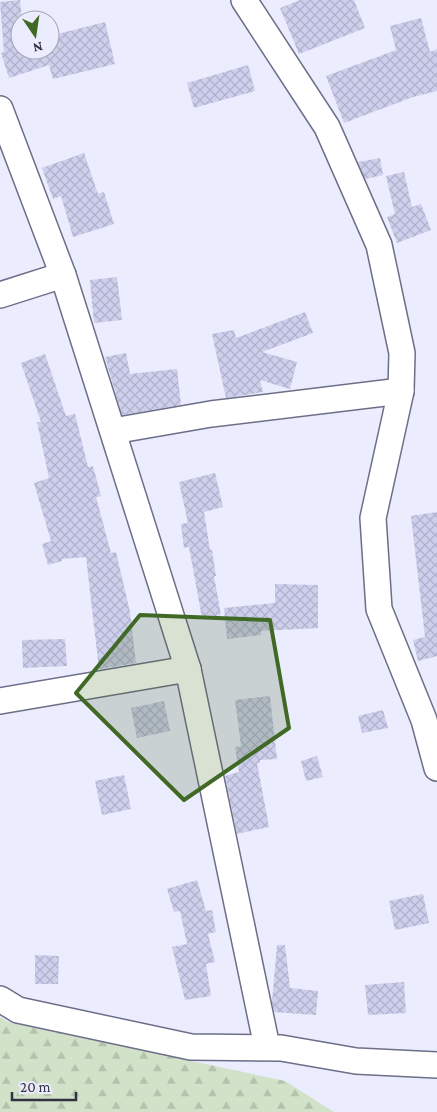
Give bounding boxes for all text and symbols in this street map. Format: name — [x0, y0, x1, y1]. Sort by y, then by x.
north arrow — [10, 10, 60, 60]
text: N — [31, 39, 44, 57]
scale bar — [12, 1070, 76, 1102]
text: 20 m — [20, 1079, 51, 1095]

